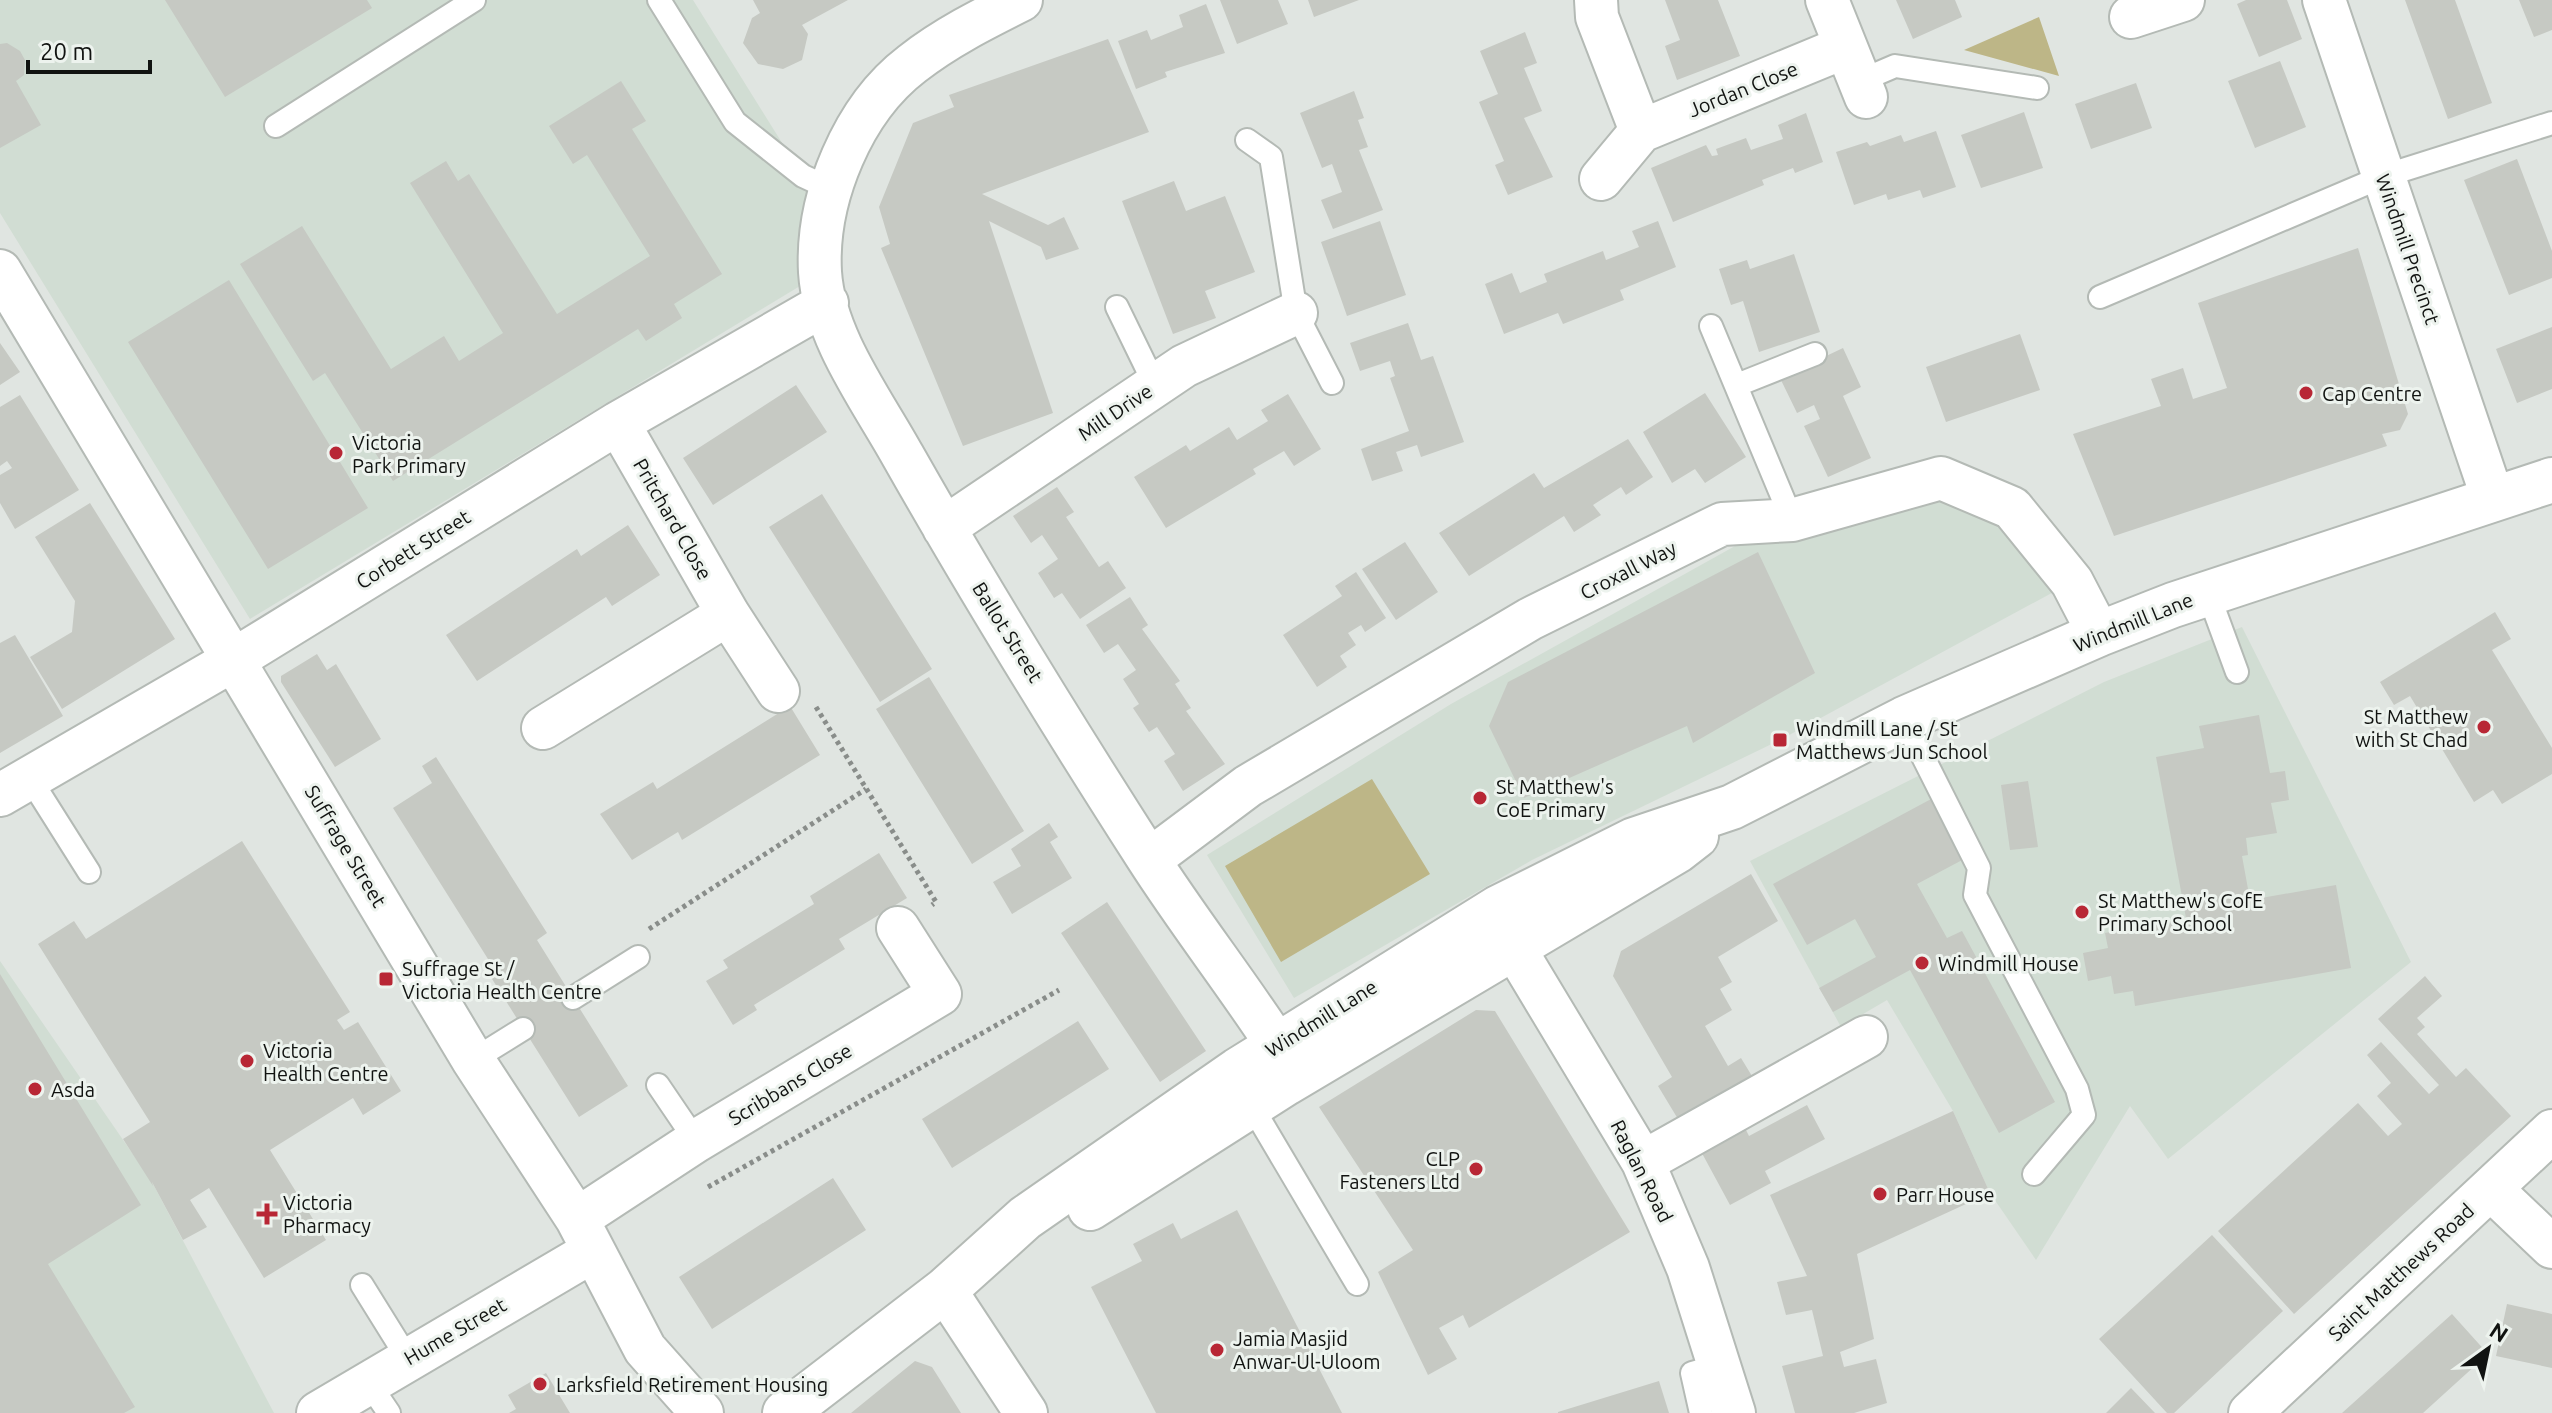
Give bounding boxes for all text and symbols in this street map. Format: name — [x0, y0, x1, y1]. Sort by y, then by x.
scale bar — [28, 24, 150, 74]
text: 20 m — [40, 38, 93, 65]
street label: Jordan Close — [1685, 57, 1801, 121]
street label: Windmill Precinct — [2372, 171, 2445, 327]
street label: Mill Drive — [1074, 379, 1156, 445]
place label: Cap Centre — [2322, 382, 2422, 405]
marker: Cap Centre — [2297, 384, 2315, 402]
place label: Victoria Park Primary — [352, 431, 466, 477]
marker: Victoria Park Primary — [327, 444, 345, 462]
street label: Pritchard Close — [629, 454, 717, 584]
street label: Corbett Street — [352, 505, 475, 593]
street label: Croxall Way — [1576, 536, 1680, 604]
street label: Ballot Street — [968, 578, 1048, 686]
street label: Windmill Lane — [2070, 588, 2196, 656]
place label: St Matthew with St Chad — [2355, 705, 2468, 751]
place label: Windmill Lane / St Matthews Jun School — [1796, 717, 1988, 763]
marker: St Matthew with St Chad — [2475, 718, 2493, 736]
marker: Windmill Lane / St Matthews Jun School — [1771, 731, 1789, 749]
place label: St Matthew's CoE Primary — [1496, 775, 1614, 821]
street label: Suffrage Street — [301, 781, 391, 911]
marker: St Matthew's CoE Primary — [1471, 789, 1489, 807]
place label: St Matthew's CofE Primary School — [2098, 889, 2263, 935]
marker: St Matthew's CofE Primary School — [2073, 903, 2091, 921]
place label: Windmill House — [1938, 952, 2079, 975]
marker: Windmill House — [1913, 954, 1931, 972]
place label: Suffrage St / Victoria Health Centre — [402, 957, 602, 1003]
marker: Suffrage St / Victoria Health Centre — [377, 970, 395, 988]
street label: Windmill Lane — [1261, 975, 1381, 1061]
street label: Scribbans Close — [724, 1038, 856, 1130]
place label: Victoria Health Centre — [263, 1039, 389, 1085]
marker: Victoria Health Centre — [238, 1052, 256, 1070]
place label: Asda — [51, 1078, 95, 1101]
marker: Asda — [26, 1080, 44, 1098]
street label: Raglan Road — [1606, 1116, 1678, 1226]
place label: CLP Fasteners Ltd — [1339, 1147, 1460, 1193]
marker: CLP Fasteners Ltd — [1467, 1160, 1485, 1178]
place label: Parr House — [1896, 1183, 1995, 1206]
marker: Parr House — [1871, 1185, 1889, 1203]
place label: Victoria Pharmacy — [283, 1191, 371, 1237]
street label: Saint Matthews Road — [2324, 1199, 2478, 1345]
marker: Victoria Pharmacy — [258, 1205, 276, 1223]
street label: Hume Street — [400, 1292, 510, 1369]
north arrow — [2448, 1309, 2528, 1389]
text: N — [2485, 1317, 2513, 1347]
place label: Jamia Masjid Anwar-Ul-Uloom — [1233, 1327, 1380, 1373]
marker: Jamia Masjid Anwar-Ul-Uloom — [1208, 1341, 1226, 1359]
place label: Larksfield Retirement Housing — [556, 1373, 828, 1396]
marker: Larksfield Retirement Housing — [531, 1375, 549, 1393]

